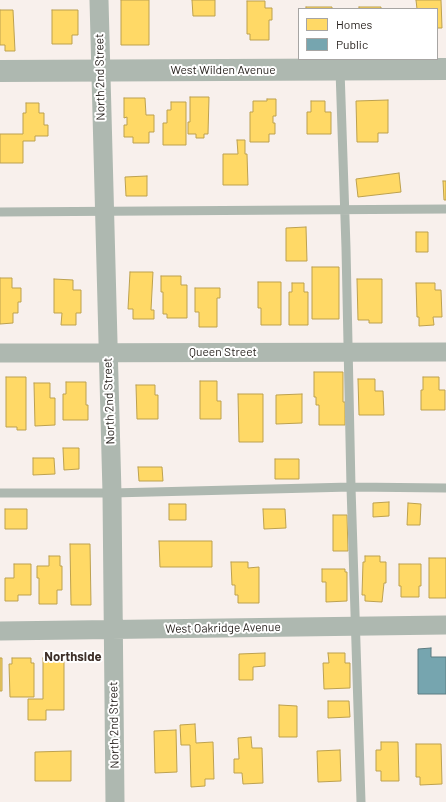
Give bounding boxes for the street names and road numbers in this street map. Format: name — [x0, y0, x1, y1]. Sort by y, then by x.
street label: North 2nd Street — [92, 33, 108, 121]
street label: West Wilden Avenue — [170, 63, 276, 77]
street label: Queen Street — [189, 345, 257, 359]
street label: North 2nd Street — [100, 357, 118, 445]
street label: West Oakridge Avenue — [165, 620, 281, 636]
street label: North 2nd Street — [106, 681, 122, 769]

